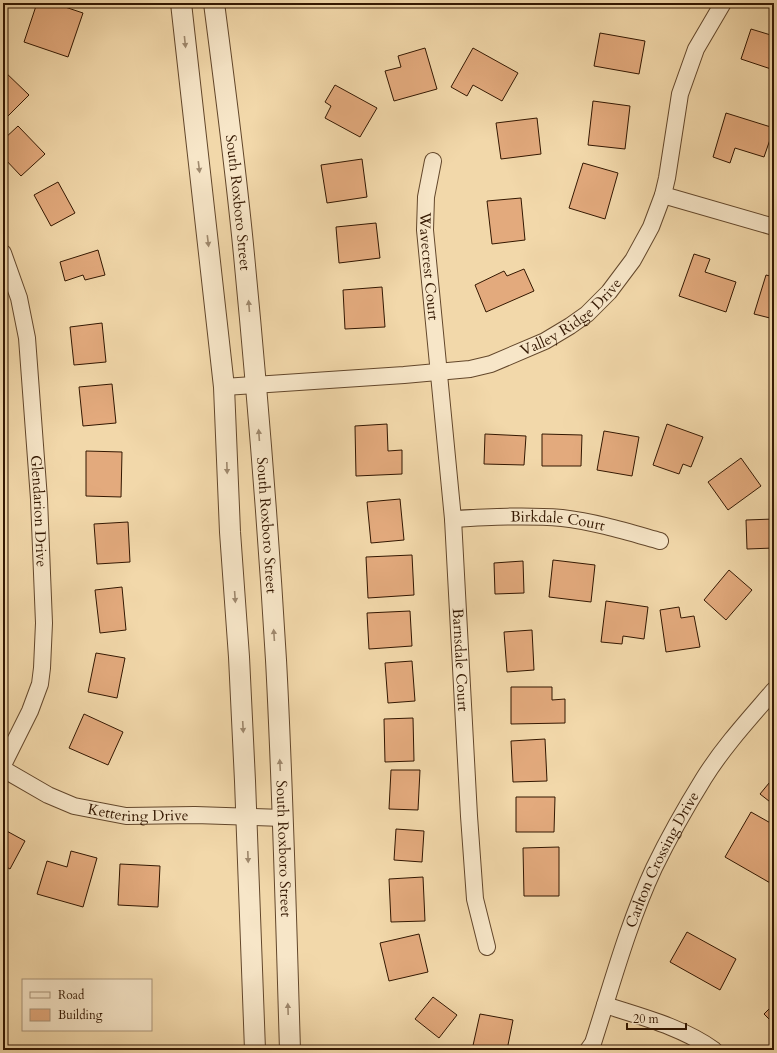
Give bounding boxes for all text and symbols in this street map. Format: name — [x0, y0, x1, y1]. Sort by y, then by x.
one-way arrow — [182, 36, 188, 48]
street label: South Roxboro Street — [221, 133, 255, 272]
one-way arrow — [196, 161, 202, 173]
street label: Wavecrest Court — [415, 211, 444, 321]
one-way arrow — [205, 235, 211, 247]
street label: Valley Ridge Drive — [517, 274, 626, 360]
one-way arrow — [245, 300, 252, 312]
one-way arrow — [256, 429, 263, 441]
street label: Glendarion Drive — [26, 454, 52, 568]
street label: South Roxboro Street — [252, 456, 282, 594]
one-way arrow — [224, 462, 231, 474]
street label: Birkdale Court — [510, 506, 607, 536]
one-way arrow — [231, 591, 238, 603]
street label: Barnsdale Court — [448, 608, 473, 712]
one-way arrow — [270, 629, 277, 641]
one-way arrow — [239, 721, 246, 733]
one-way arrow — [277, 759, 284, 771]
street label: South Roxboro Street — [271, 780, 296, 918]
street label: Carlton Crossing Drive — [621, 788, 704, 930]
street label: Kettering Drive — [86, 799, 189, 826]
one-way arrow — [245, 851, 252, 863]
legend — [22, 979, 152, 1031]
text: Road — [58, 987, 85, 1003]
one-way arrow — [285, 1003, 292, 1015]
scale bar — [627, 1005, 686, 1031]
text: Building — [58, 1007, 103, 1023]
text: 20 m — [633, 1011, 660, 1027]

